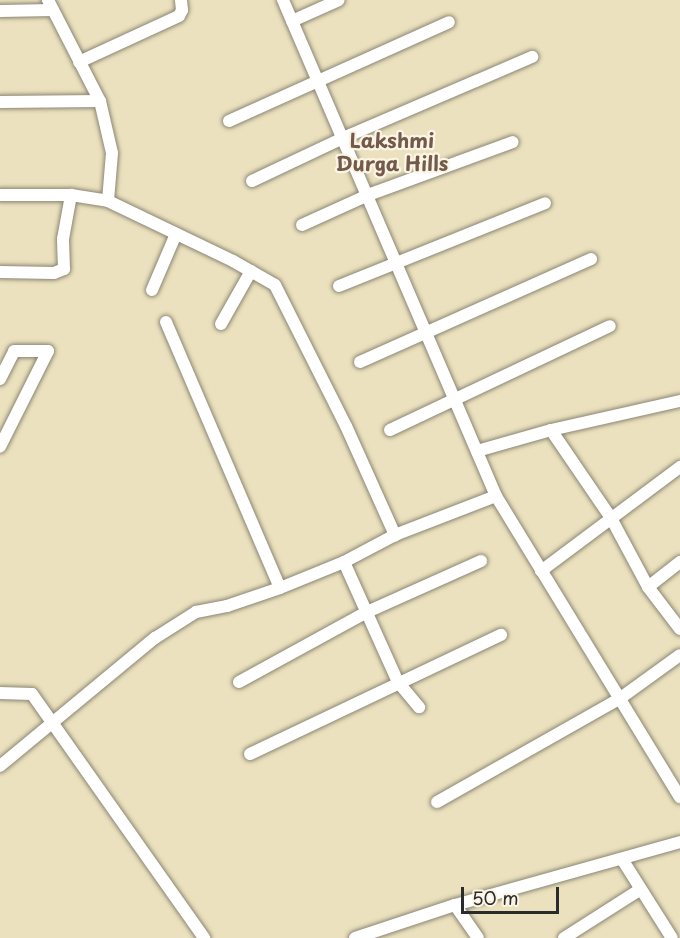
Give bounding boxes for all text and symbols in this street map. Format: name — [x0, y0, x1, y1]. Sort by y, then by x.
district label: Lakshmi Durga Hills — [335, 128, 449, 175]
scale bar — [464, 875, 562, 913]
text: 50 m — [472, 884, 519, 911]

